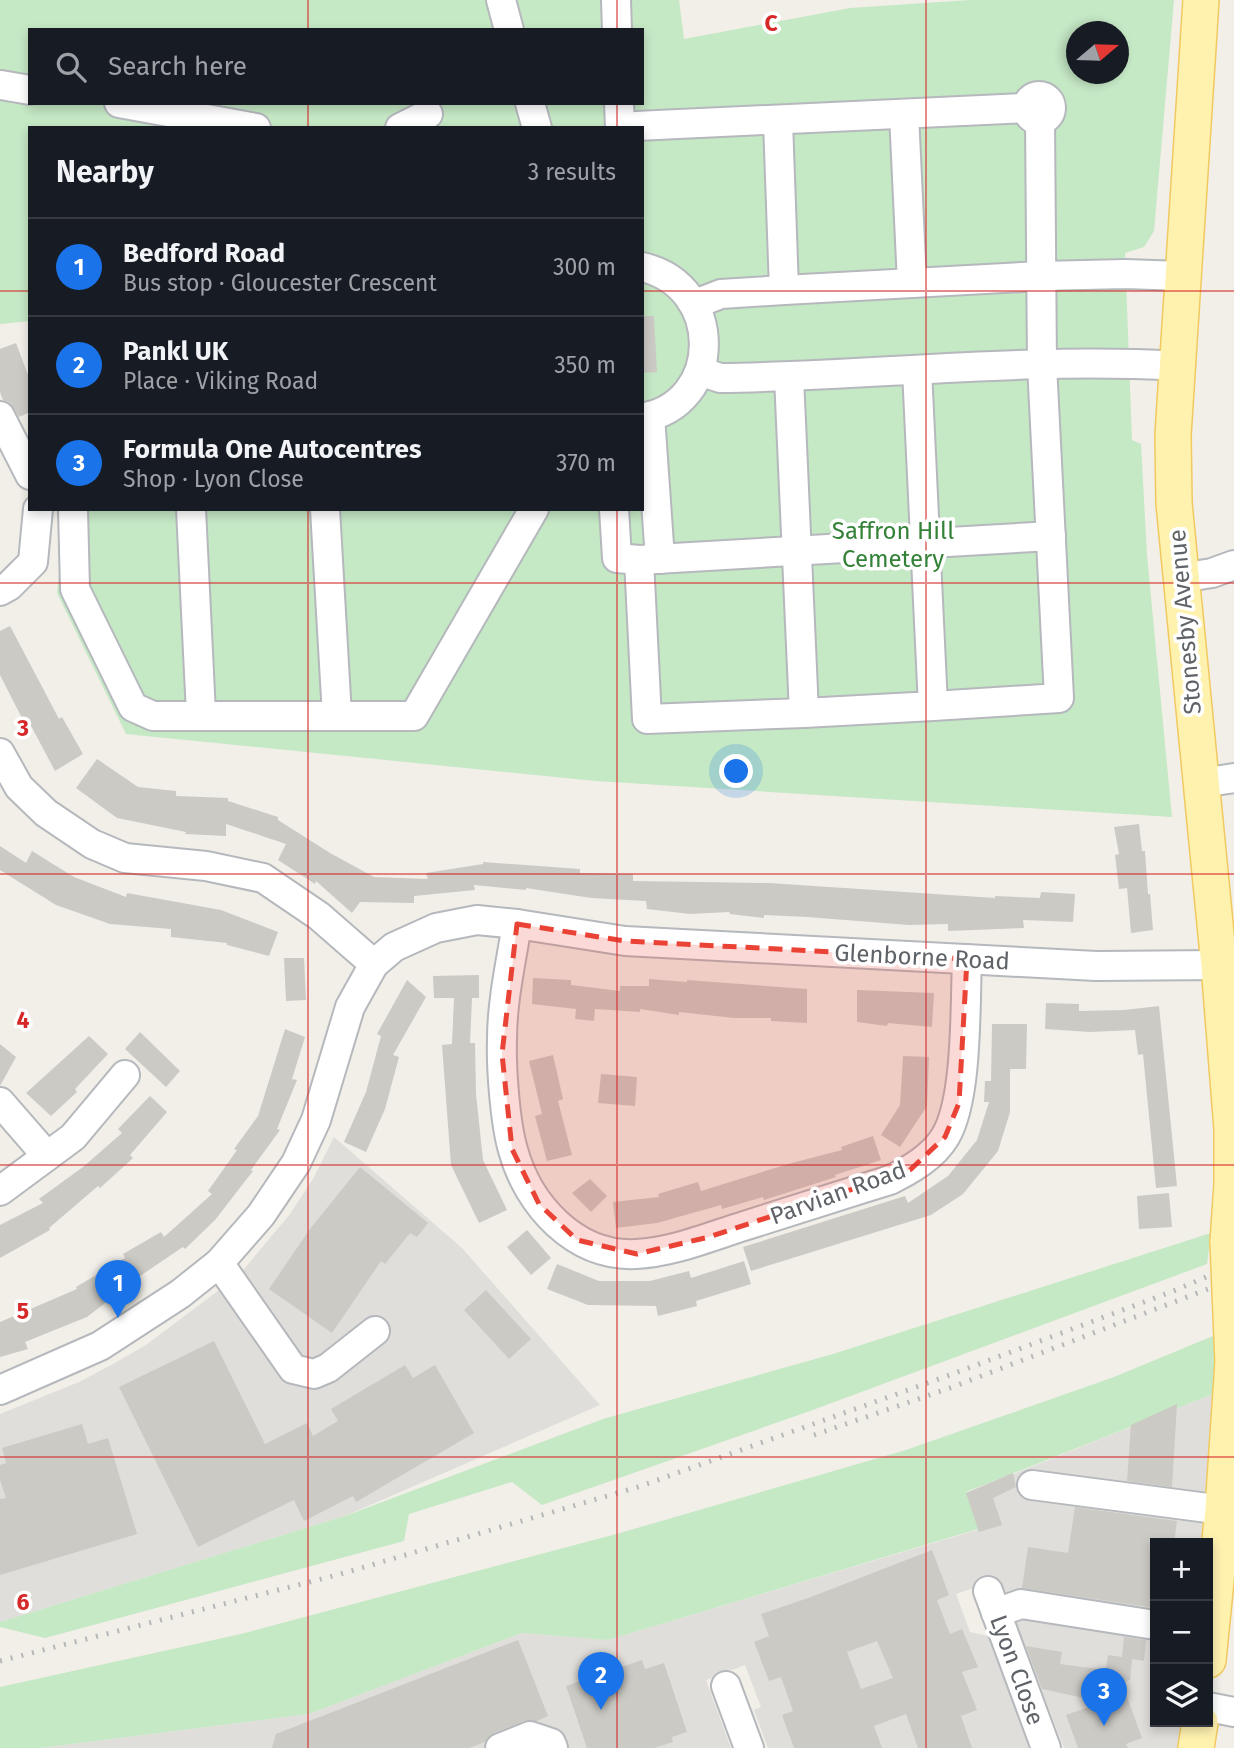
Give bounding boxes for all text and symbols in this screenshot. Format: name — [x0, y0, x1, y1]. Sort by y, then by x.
text: C — [764, 9, 778, 37]
north arrow — [1066, 21, 1129, 84]
search box — [28, 28, 644, 105]
icon: search — [52, 48, 90, 86]
text: Search here — [108, 51, 247, 82]
text: Nearby — [56, 154, 154, 190]
text: 3 results — [528, 158, 616, 186]
text: Bedford Road — [123, 238, 285, 269]
text: 1 — [74, 253, 84, 281]
text: 300 m — [553, 253, 616, 281]
text: Bus stop · Gloucester Crescent — [123, 269, 437, 297]
text: Pankl UK — [123, 336, 228, 367]
text: 2 — [73, 351, 85, 379]
text: 350 m — [554, 351, 616, 379]
text: Place · Viking Road — [123, 367, 318, 395]
text: Formula One Autocentres — [123, 434, 422, 465]
text: 3 — [73, 449, 85, 477]
text: 370 m — [556, 449, 616, 477]
text: Shop · Lyon Close — [123, 465, 304, 493]
park label: Saffron Hill Cemetery — [832, 517, 954, 573]
street label: Stonesby Avenue — [1163, 528, 1207, 716]
text: 3 — [16, 714, 29, 742]
your location — [719, 754, 753, 788]
street label: Glenborne Road — [834, 938, 1010, 976]
text: 4 — [17, 1006, 30, 1034]
street label: Parvian Road — [766, 1156, 910, 1230]
pin: 1 — [95, 1260, 141, 1318]
text: 5 — [17, 1297, 29, 1325]
map controls — [1150, 1538, 1213, 1727]
button: + — [1150, 1538, 1213, 1601]
text: 6 — [17, 1588, 30, 1616]
button: − — [1150, 1601, 1213, 1664]
street label: Lyon Close — [984, 1611, 1050, 1729]
pin: 2 — [578, 1652, 624, 1710]
button: layers — [1150, 1664, 1213, 1727]
pin: 3 — [1081, 1668, 1127, 1726]

